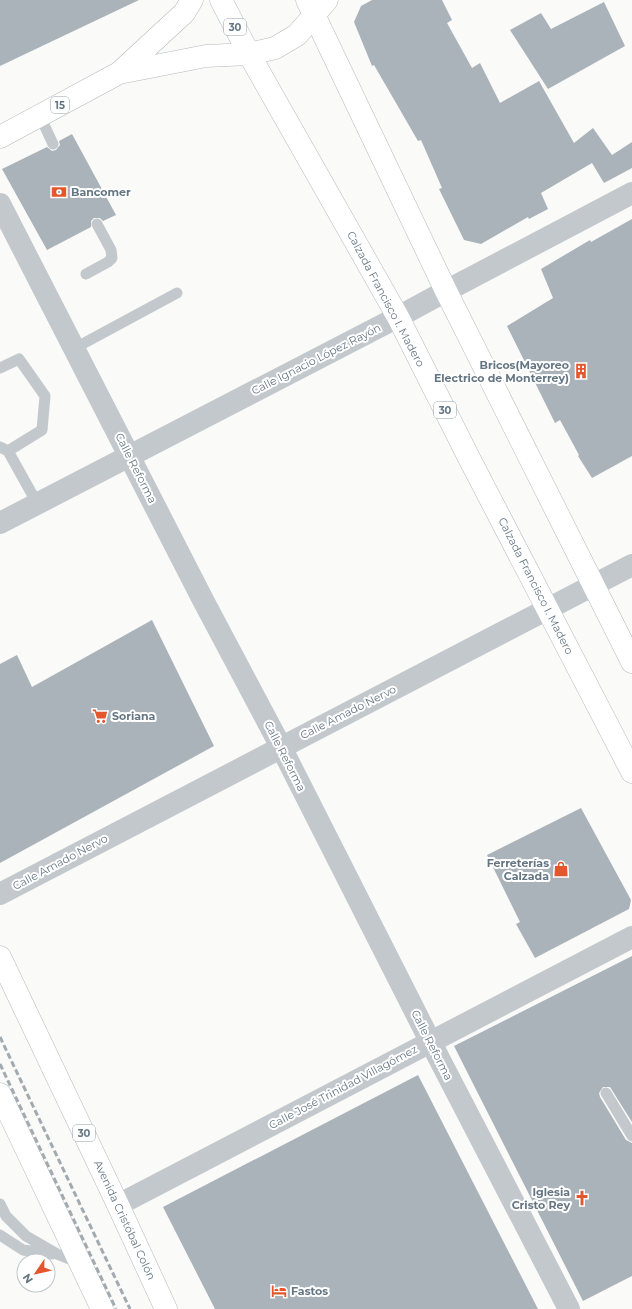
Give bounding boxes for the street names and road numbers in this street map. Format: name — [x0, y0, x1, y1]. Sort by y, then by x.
road number: 30 — [224, 19, 246, 35]
road number: 15 — [51, 97, 69, 113]
street label: Calzada Francisco I. Madero — [344, 229, 428, 369]
street label: Calle Ignacio López Rayón — [249, 320, 383, 398]
road number: 30 — [434, 402, 456, 418]
street label: Calle Reforma — [112, 430, 160, 506]
street label: Calzada Francisco I. Madero — [495, 515, 577, 657]
street label: Calle Amado Nervo — [298, 682, 398, 742]
street label: Calle Reforma — [261, 718, 309, 794]
street label: Calle Amado Nervo — [10, 831, 110, 893]
street label: Calle Reforma — [408, 1007, 456, 1083]
street label: Calle José Trinidad Villagómez — [266, 1042, 420, 1132]
road number: 30 — [73, 1125, 95, 1141]
street label: Avenida Cristóbal Colón — [91, 1158, 159, 1282]

